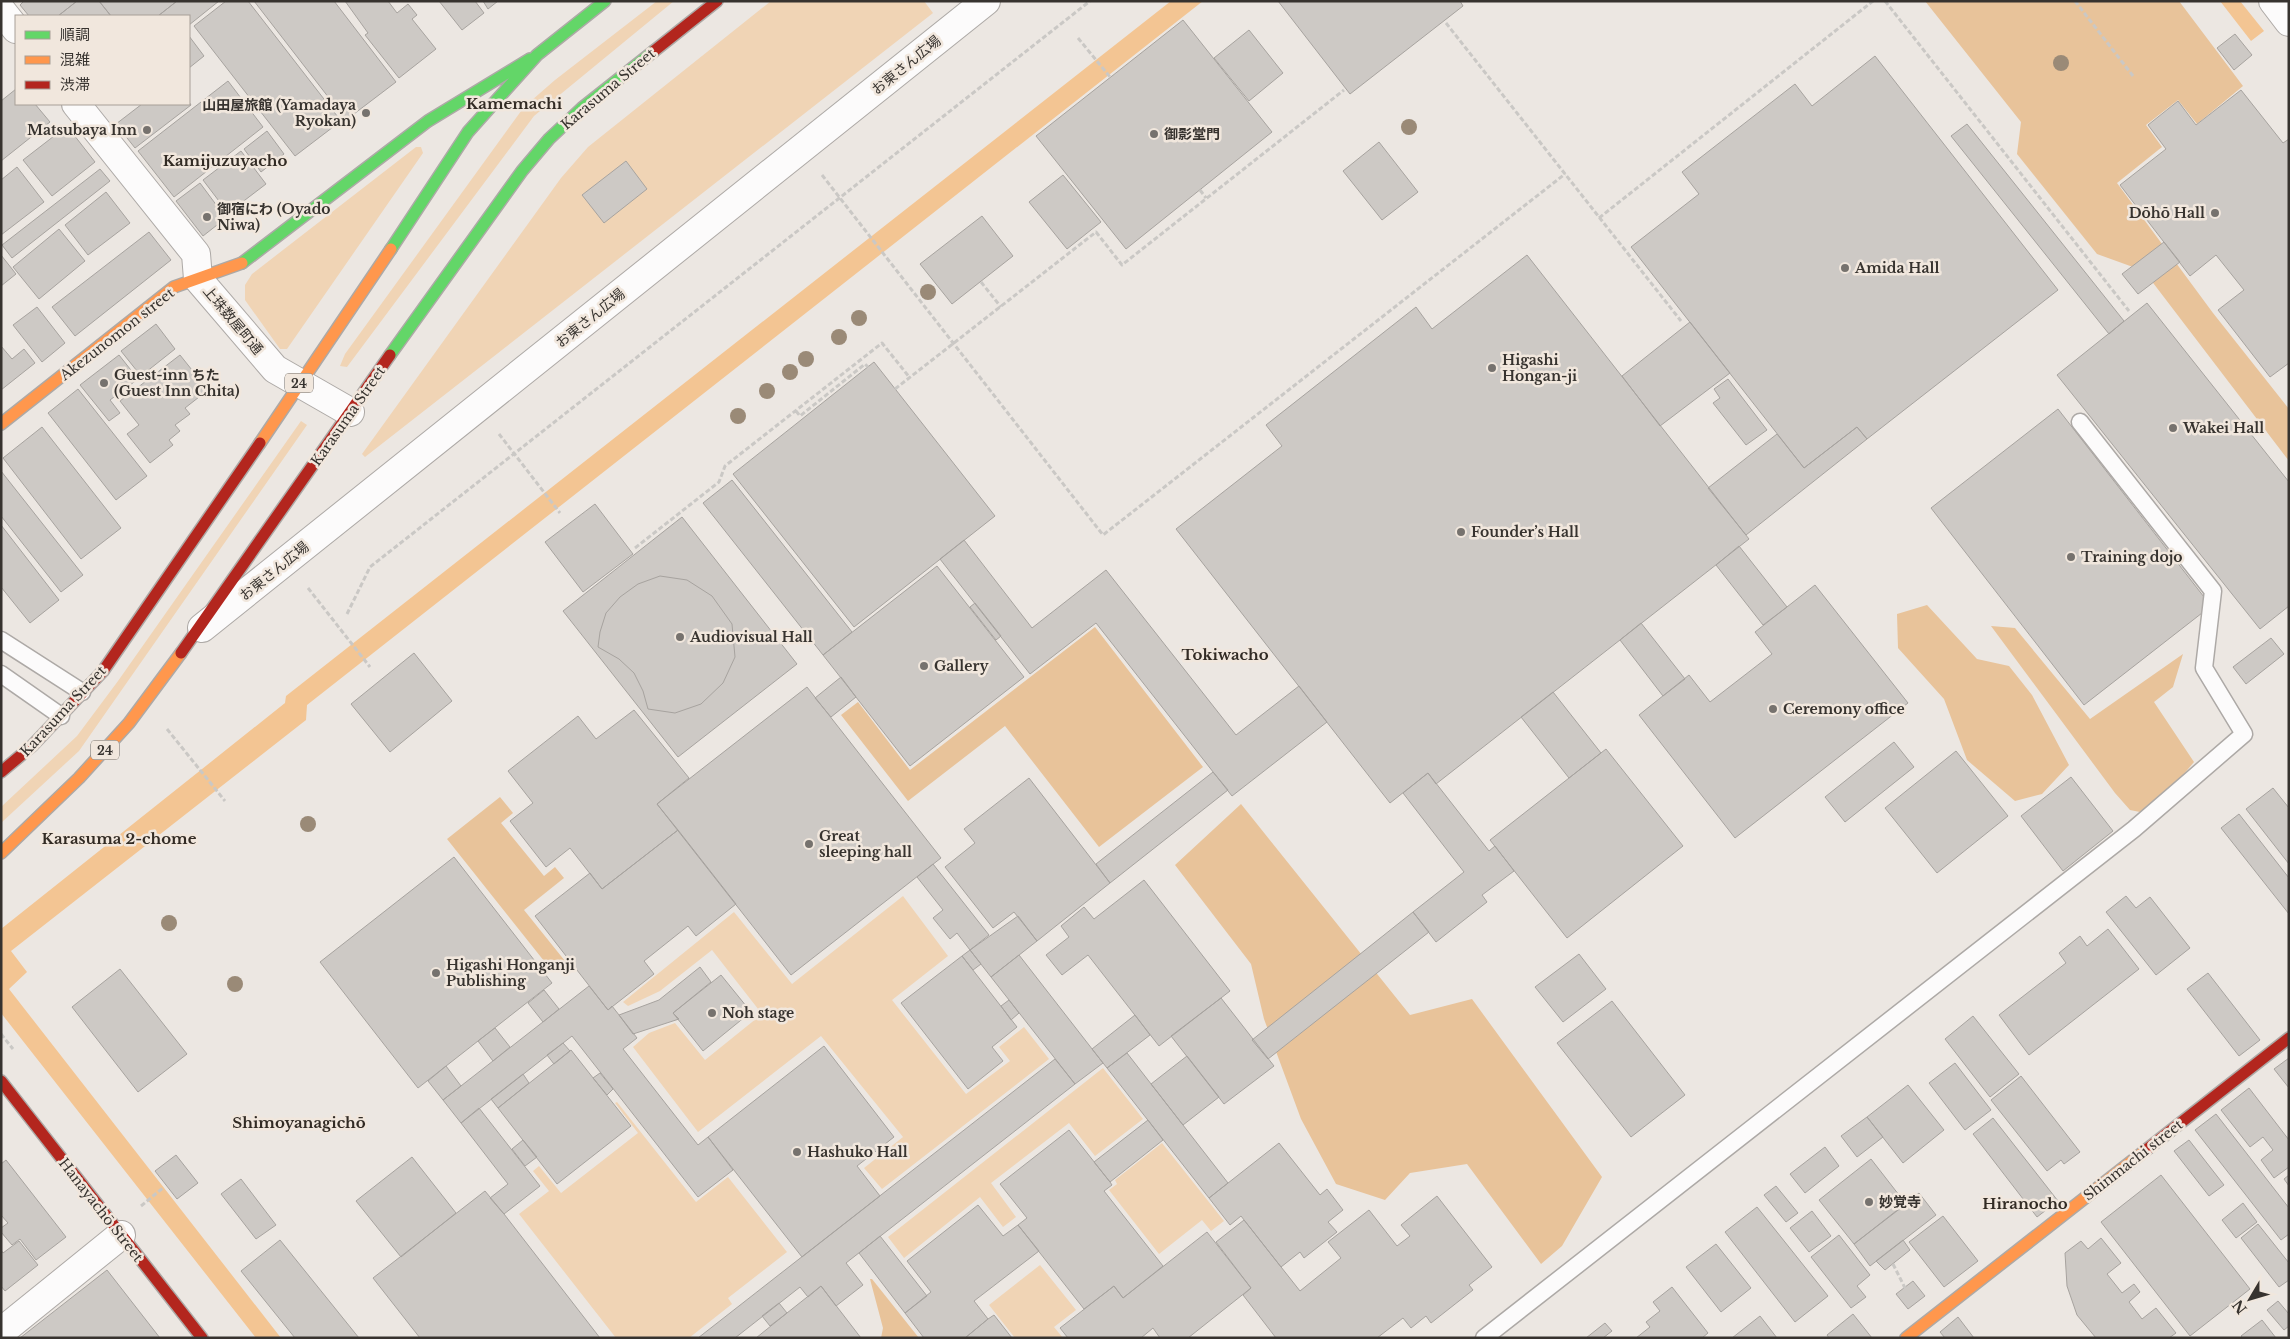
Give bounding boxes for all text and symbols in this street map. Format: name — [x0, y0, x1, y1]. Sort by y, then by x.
legend — [15, 15, 190, 105]
text: 順調 — [60, 25, 90, 44]
street label: お東さん広場 — [868, 32, 944, 98]
street label: Karasuma Street — [557, 44, 659, 134]
text: 混雑 — [60, 50, 90, 69]
text: 渋滞 — [60, 75, 90, 94]
district label: Kamemachi — [466, 94, 563, 113]
place label: 山田屋旅館 (Yamadaya Ryokan) — [202, 96, 356, 130]
marker: 山田屋旅館 (Yamadaya Ryokan) — [360, 107, 372, 119]
place label: Matsubaya Inn — [27, 121, 137, 139]
marker: Matsubaya Inn — [141, 124, 153, 136]
place label: 御影堂門 — [1164, 125, 1220, 143]
marker: 御影堂門 — [1148, 128, 1160, 140]
district label: Kamijuzuyacho — [163, 151, 287, 170]
place label: 御宿にわ (Oyado Niwa) — [217, 200, 331, 234]
place label: Dōhō Hall — [2129, 204, 2205, 222]
marker: Dōhō Hall — [2209, 207, 2221, 219]
marker: 御宿にわ (Oyado Niwa) — [201, 211, 213, 223]
place label: Amida Hall — [1854, 259, 1940, 277]
marker: Amida Hall — [1839, 262, 1851, 274]
street label: 上珠数屋町通 — [199, 282, 267, 358]
street label: Akezunomon street — [55, 283, 178, 385]
street label: お東さん広場 — [552, 285, 628, 351]
place label: Higashi Hongan-ji — [1502, 351, 1577, 385]
street label: Karasuma Street — [307, 362, 389, 469]
marker: Higashi Hongan-ji — [1486, 362, 1498, 374]
place label: Guest-inn ちた (Guest Inn Chita) — [114, 366, 240, 400]
road number: 24 — [285, 373, 313, 392]
marker: Guest-inn ちた (Guest Inn Chita) — [98, 377, 110, 389]
place label: Wakei Hall — [2182, 419, 2264, 437]
marker: Wakei Hall — [2167, 422, 2179, 434]
place label: Founder’s Hall — [1471, 523, 1579, 541]
marker: Founder’s Hall — [1455, 526, 1467, 538]
street label: お東さん広場 — [236, 538, 312, 604]
place label: Training dojo — [2081, 548, 2183, 566]
marker: Training dojo — [2065, 551, 2077, 563]
place label: Audiovisual Hall — [689, 628, 813, 646]
marker: Audiovisual Hall — [674, 631, 686, 643]
district label: Tokiwacho — [1181, 645, 1269, 664]
place label: Gallery — [934, 657, 989, 675]
marker: Gallery — [918, 660, 930, 672]
street label: Karasuma Street — [16, 661, 110, 760]
place label: Ceremony office — [1783, 700, 1905, 718]
marker: Ceremony office — [1767, 703, 1779, 715]
road number: 24 — [91, 740, 119, 760]
place label: Great sleeping hall — [819, 827, 912, 861]
district label: Karasuma 2-chome — [42, 829, 197, 848]
marker: Great sleeping hall — [803, 838, 815, 850]
place label: Higashi Honganji Publishing — [446, 956, 575, 990]
marker: Higashi Honganji Publishing — [430, 967, 442, 979]
place label: Noh stage — [722, 1004, 794, 1022]
marker: Noh stage — [706, 1007, 718, 1019]
district label: Shimoyanagichō — [232, 1113, 366, 1132]
street label: Shinmachi street — [2080, 1115, 2187, 1204]
place label: Hashuko Hall — [807, 1143, 908, 1161]
marker: Hashuko Hall — [791, 1146, 803, 1158]
street label: Hanayachō Street — [55, 1154, 148, 1266]
place label: 妙覚寺 — [1879, 1193, 1921, 1211]
district label: Hiranocho — [1982, 1194, 2068, 1213]
marker: 妙覚寺 — [1863, 1196, 1875, 1208]
north arrow — [2225, 1274, 2275, 1324]
text: N — [2229, 1296, 2251, 1318]

